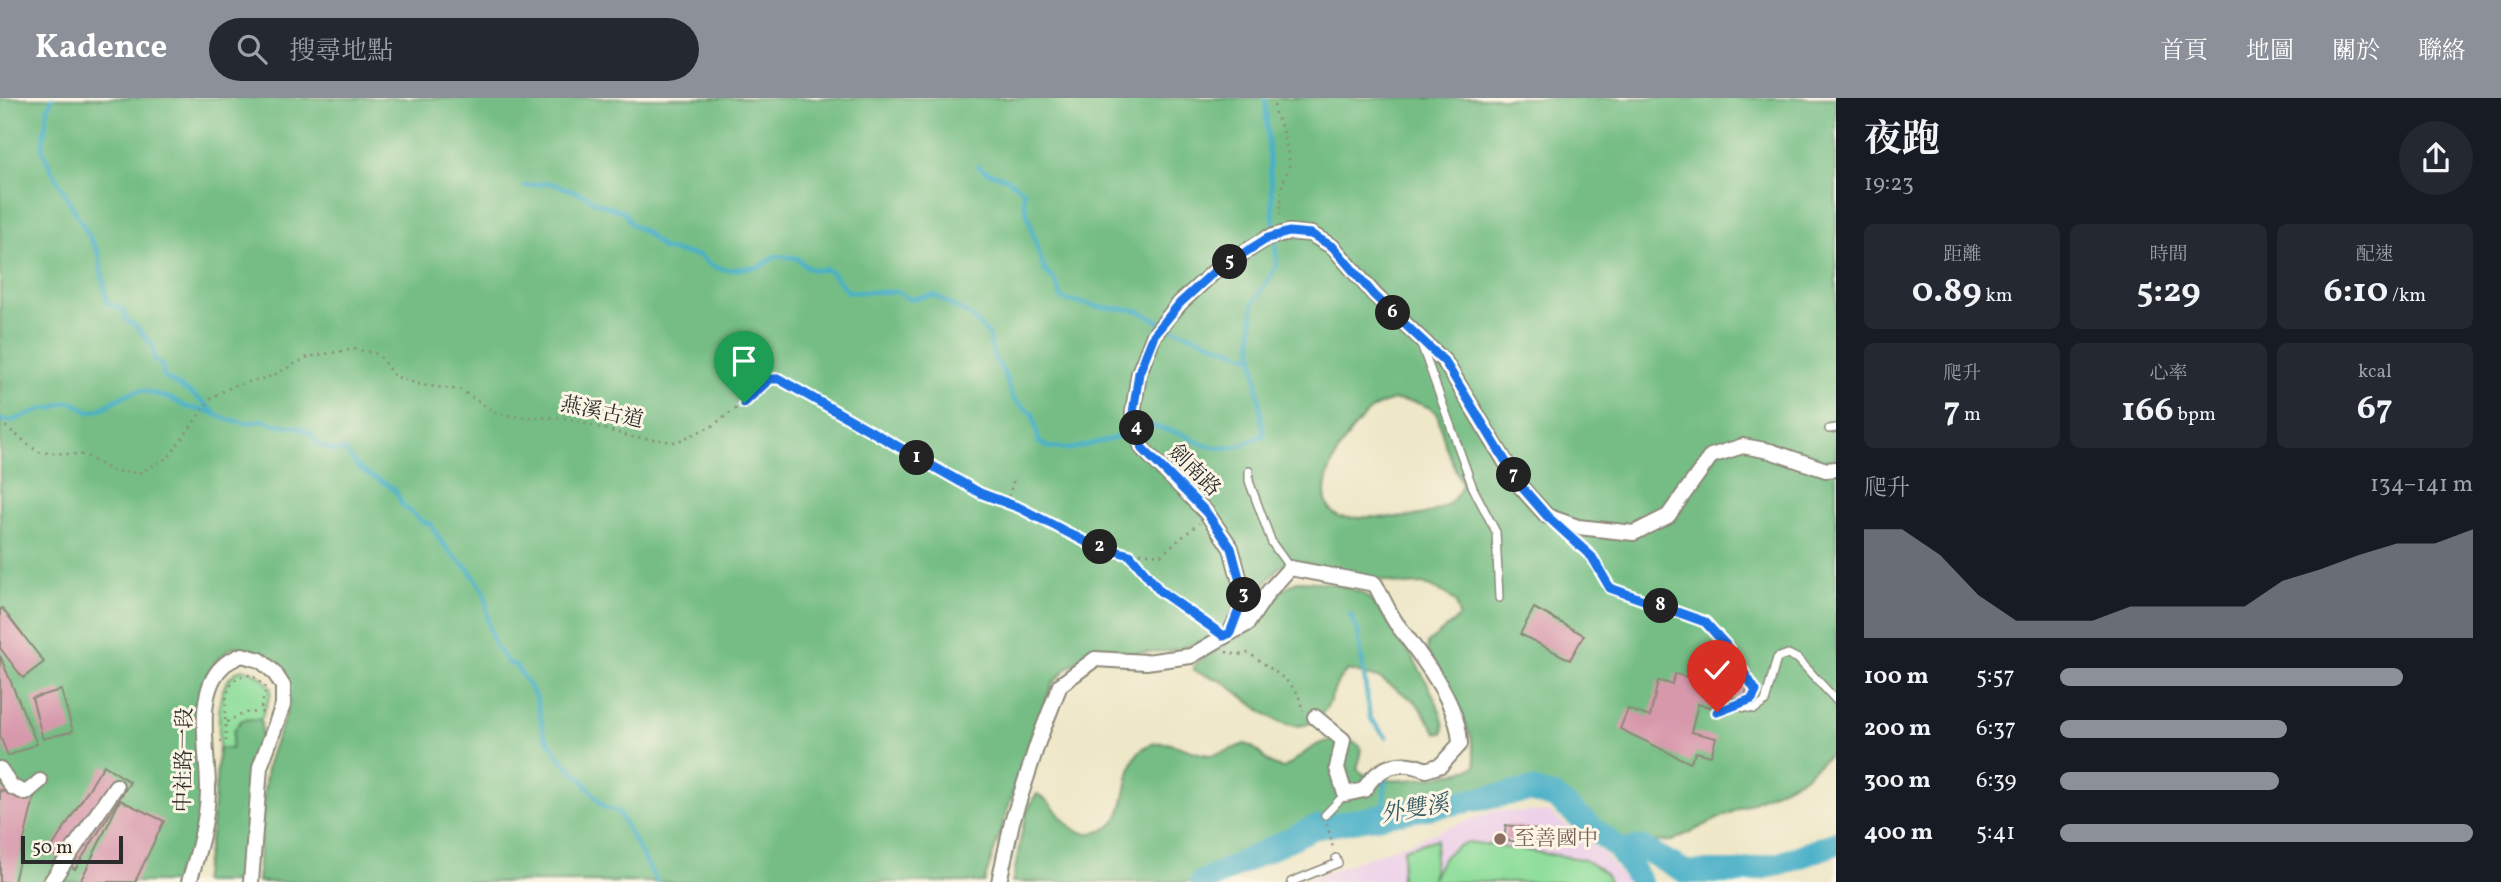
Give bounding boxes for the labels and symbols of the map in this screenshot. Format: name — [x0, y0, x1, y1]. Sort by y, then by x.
pin: 5 — [1212, 244, 1248, 280]
pin: 6 — [1376, 296, 1410, 330]
pin — [714, 331, 774, 403]
street label: 燕溪古道 — [558, 390, 646, 436]
pin: 4 — [1120, 410, 1154, 446]
street label: 劍南路 — [1161, 438, 1227, 504]
pin: 1 — [900, 440, 934, 476]
pin: 7 — [1496, 458, 1532, 492]
pin: 2 — [1082, 530, 1118, 564]
pin: 3 — [1226, 578, 1262, 612]
pin: 8 — [1644, 588, 1678, 624]
pin — [1687, 640, 1747, 712]
street label: 中社路一段 — [170, 707, 200, 813]
water label: 外雙溪 — [1378, 788, 1455, 832]
place label: 至善國中 — [1514, 825, 1598, 854]
marker: 至善國中 — [1492, 831, 1508, 847]
scale bar — [21, 833, 122, 865]

